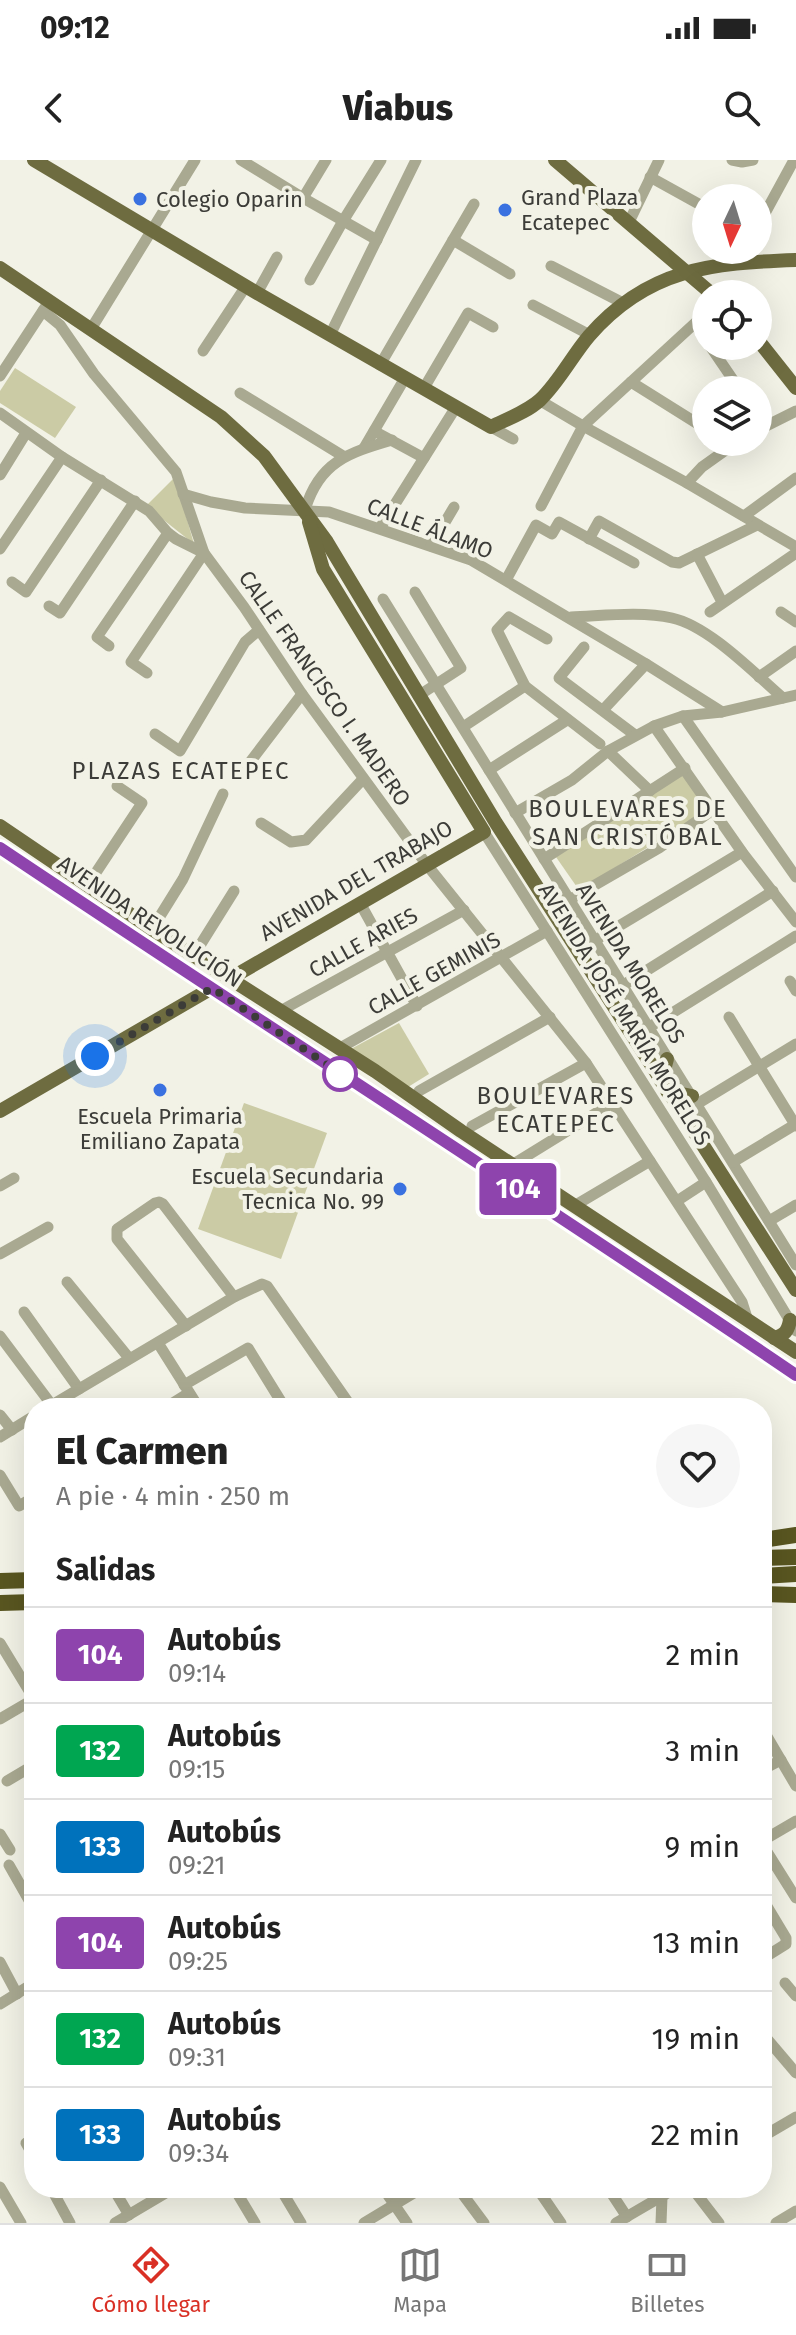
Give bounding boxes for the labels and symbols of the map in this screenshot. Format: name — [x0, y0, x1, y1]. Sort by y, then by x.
place label: Grand Plaza Ecatepec — [521, 184, 639, 236]
north arrow — [692, 184, 772, 264]
place label: Colegio Oparin — [156, 186, 303, 213]
marker: Colegio Oparin — [131, 190, 149, 208]
marker: Grand Plaza Ecatepec — [496, 201, 514, 219]
street label: CALLE ÁLAMO — [363, 492, 497, 565]
street label: CALLE FRANCISCO I. MADERO — [233, 565, 416, 811]
district label: PLAZAS ECATEPEC — [71, 757, 291, 785]
district label: BOULEVARES DE SAN CRISTÓBAL — [528, 795, 728, 851]
street label: AVENIDA DEL TRABAJO — [255, 814, 457, 947]
street label: AVENIDA REVOLUCIÓN — [52, 850, 247, 993]
street label: AVENIDA JOSÉ MARÍA MORELOS — [533, 878, 717, 1150]
street label: AVENIDA MORELOS — [570, 878, 691, 1049]
street label: CALLE ARIES — [304, 901, 422, 983]
street label: CALLE GEMINIS — [363, 926, 505, 1021]
your location — [75, 1036, 115, 1076]
unlabelled marker — [323, 1057, 357, 1091]
marker: Escuela Primaria Emiliano Zapata — [151, 1081, 169, 1099]
district label: BOULEVARES ECATEPEC — [477, 1082, 635, 1138]
place label: Escuela Primaria Emiliano Zapata — [77, 1103, 243, 1155]
place label: Escuela Secundaria Tecnica No. 99 — [191, 1163, 384, 1215]
line badge: 104 — [472, 1163, 564, 1215]
marker: Escuela Secundaria Tecnica No. 99 — [391, 1180, 409, 1198]

